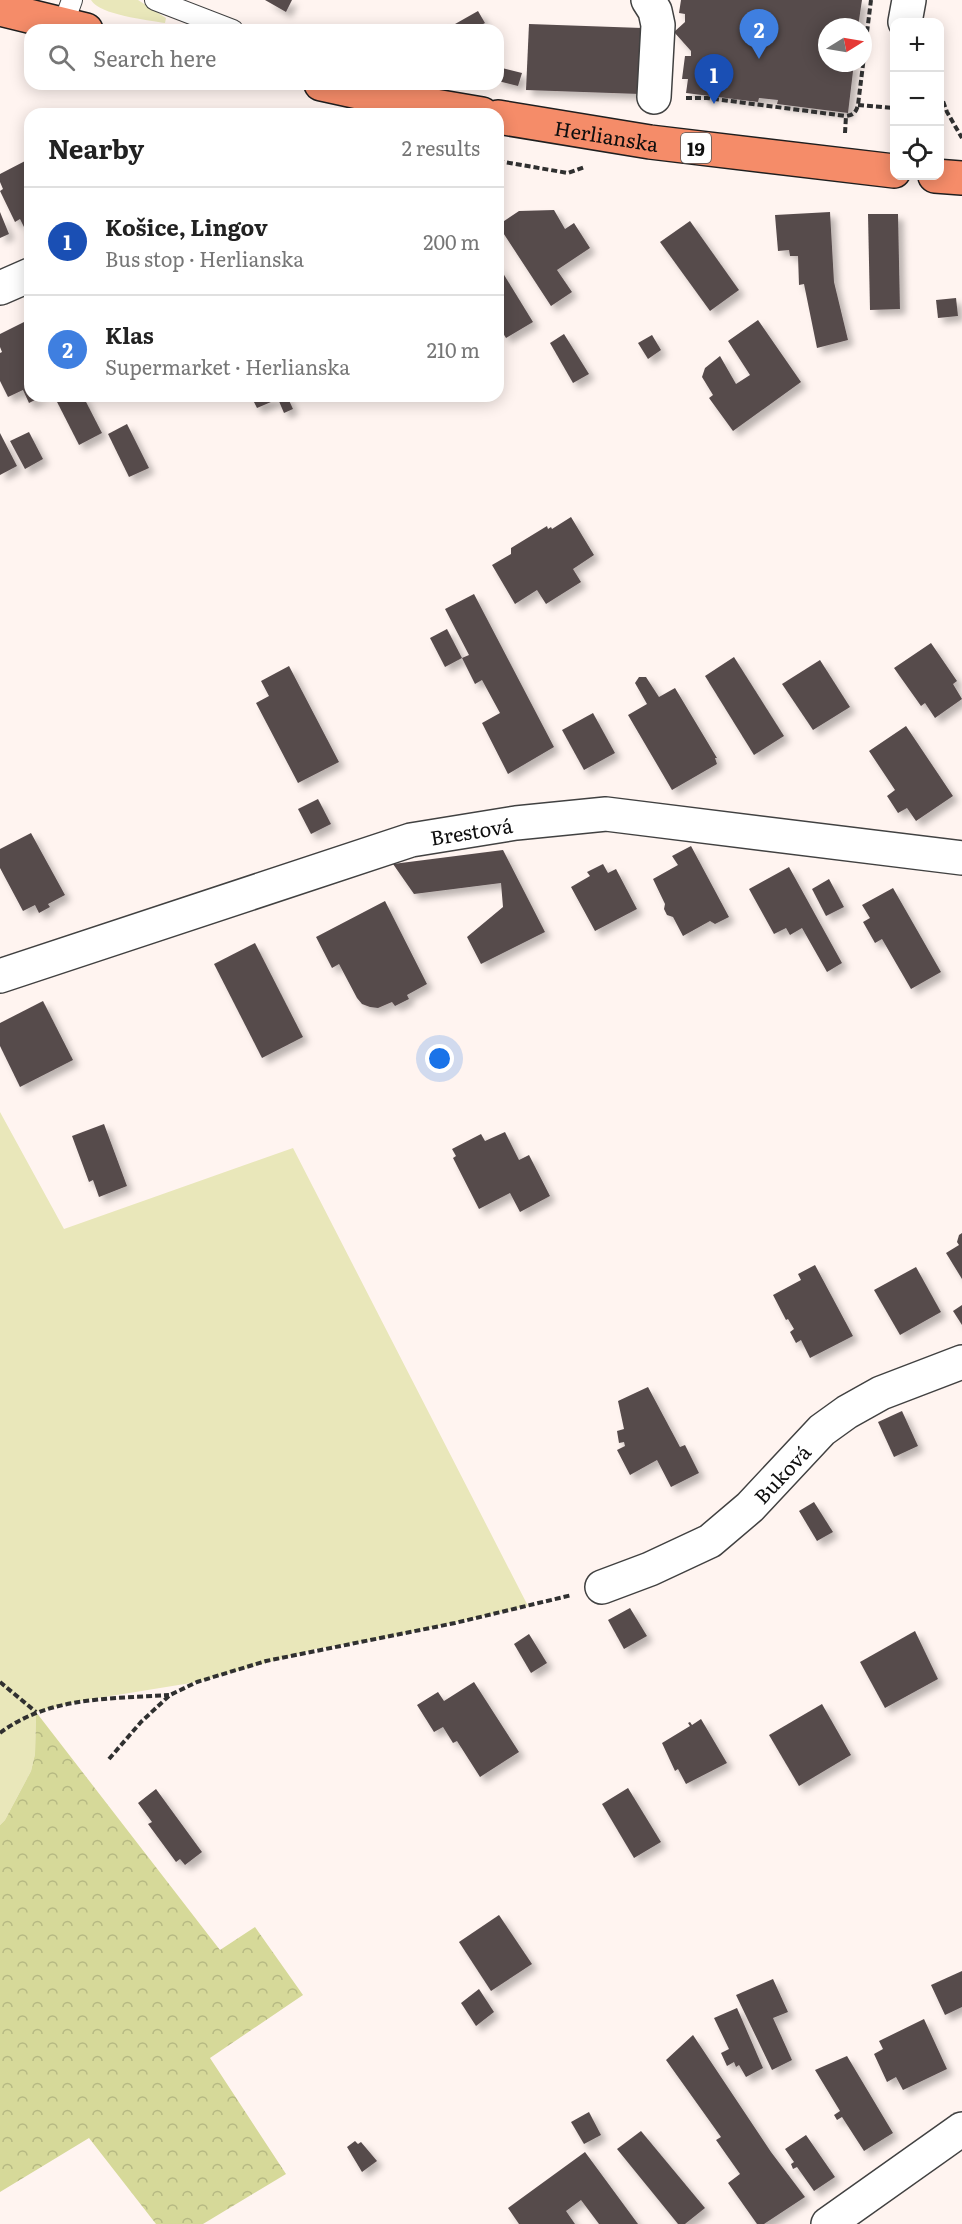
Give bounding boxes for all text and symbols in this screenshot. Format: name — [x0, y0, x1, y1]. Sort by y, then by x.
pin: 2 — [740, 10, 778, 59]
north arrow — [818, 18, 872, 72]
map controls — [890, 18, 944, 180]
button: + — [890, 18, 944, 72]
search box — [24, 24, 504, 90]
icon: search — [45, 41, 78, 74]
text: Search here — [93, 41, 216, 74]
pin: 1 — [694, 54, 734, 104]
button: − — [890, 72, 944, 126]
street label: Herlianska — [552, 112, 660, 158]
button: locate — [890, 126, 944, 180]
text: Nearby — [48, 128, 144, 167]
text: 2 results — [402, 132, 480, 162]
road number: 19 — [681, 133, 711, 163]
text: Košice, Lingov — [105, 210, 268, 243]
text: 1 — [63, 226, 72, 256]
text: 200 m — [423, 226, 480, 256]
text: Bus stop · Herlianska — [105, 243, 304, 273]
text: Klas — [105, 318, 154, 351]
text: 2 — [62, 334, 73, 364]
text: 210 m — [427, 334, 480, 364]
text: Supermarket · Herlianska — [105, 351, 350, 381]
street label: Brestová — [428, 809, 515, 852]
your location — [425, 1044, 454, 1073]
street label: Buková — [746, 1437, 817, 1510]

